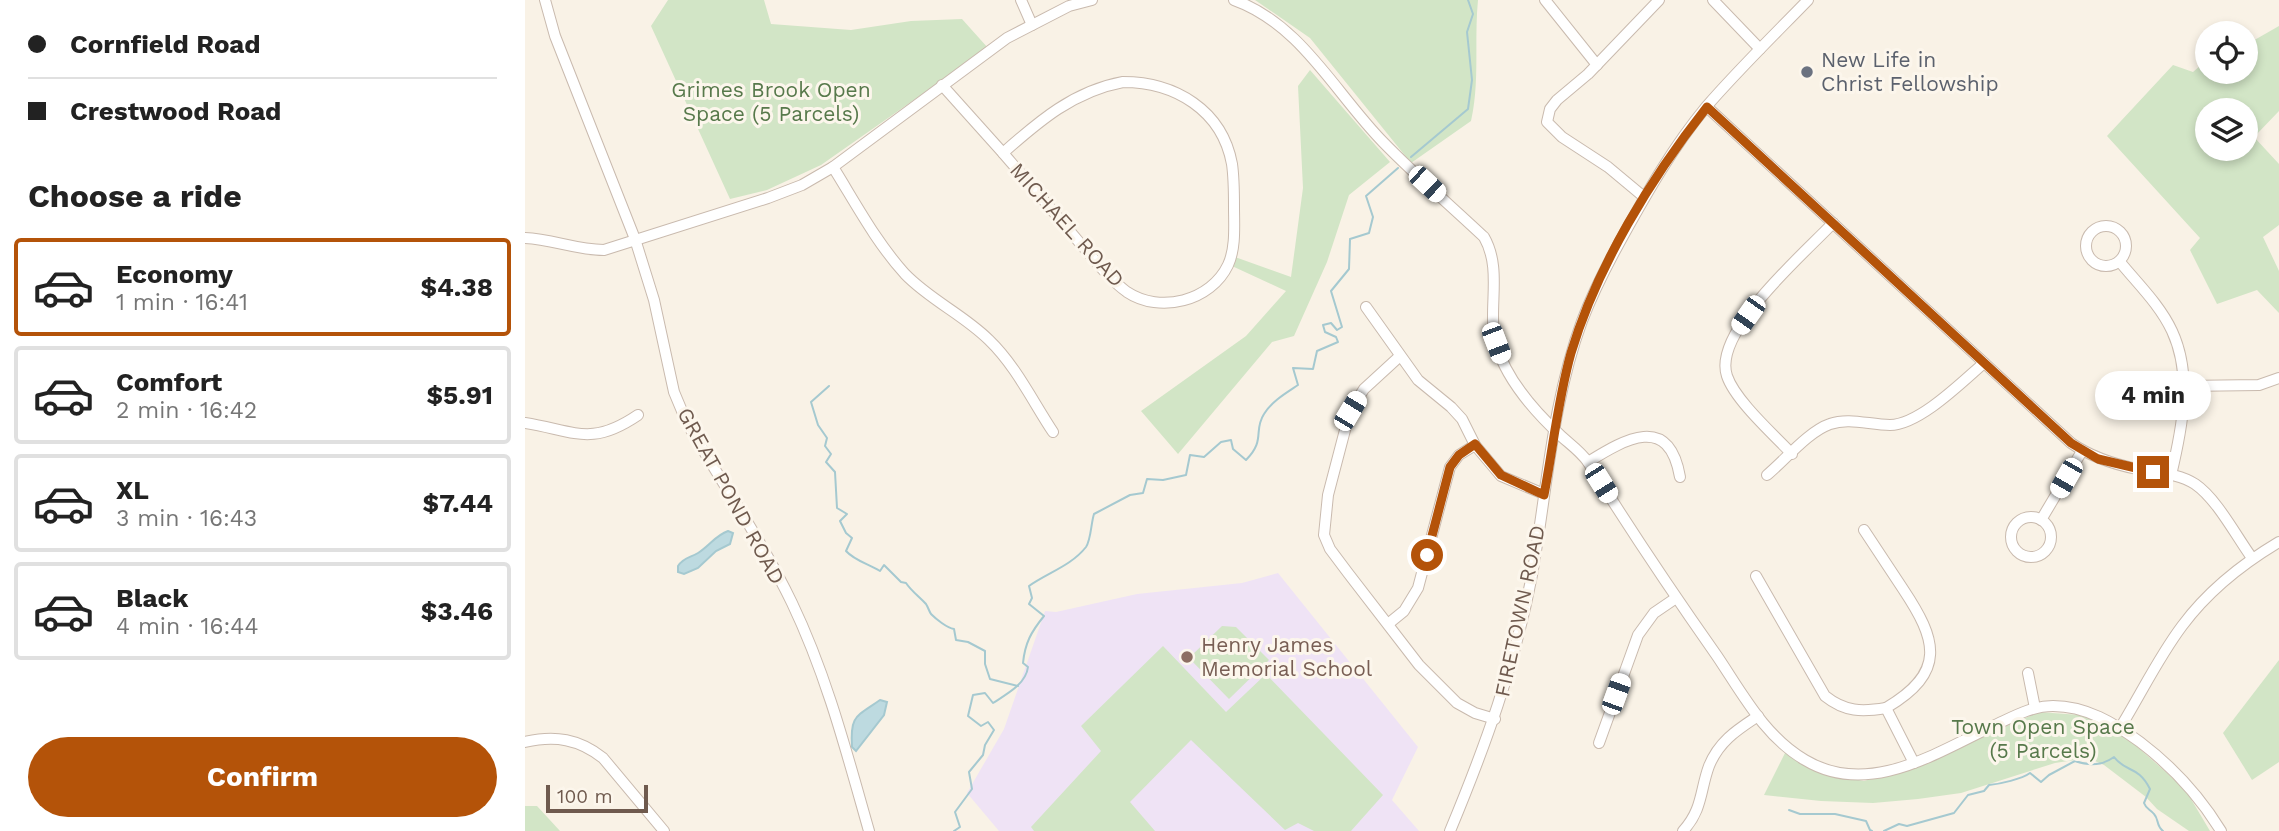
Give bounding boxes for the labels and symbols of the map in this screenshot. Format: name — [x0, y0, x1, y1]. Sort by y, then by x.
place label: New Life in Christ Fellowship — [1821, 47, 1999, 96]
marker: New Life in Christ Fellowship — [1799, 64, 1815, 80]
park label: Grimes Brook Open Space (5 Parcels) — [671, 77, 871, 126]
street label: MICHAEL ROAD — [1005, 157, 1130, 292]
car — [1405, 162, 1450, 206]
car — [1728, 292, 1769, 338]
car — [1479, 320, 1514, 366]
callout: 4 min — [2095, 370, 2211, 420]
car — [1331, 388, 1370, 434]
street label: GREAT POND ROAD — [672, 403, 790, 588]
car — [2047, 455, 2086, 501]
route end — [2137, 456, 2169, 488]
car — [1581, 460, 1622, 506]
street label: FIRETOWN ROAD — [1489, 523, 1550, 699]
route start — [1411, 539, 1443, 571]
place label: Henry James Memorial School — [1201, 632, 1373, 681]
marker: Henry James Memorial School — [1179, 649, 1195, 665]
car — [1599, 671, 1634, 717]
park label: Town Open Space (5 Parcels) — [1951, 714, 2135, 763]
scale bar — [546, 782, 647, 814]

